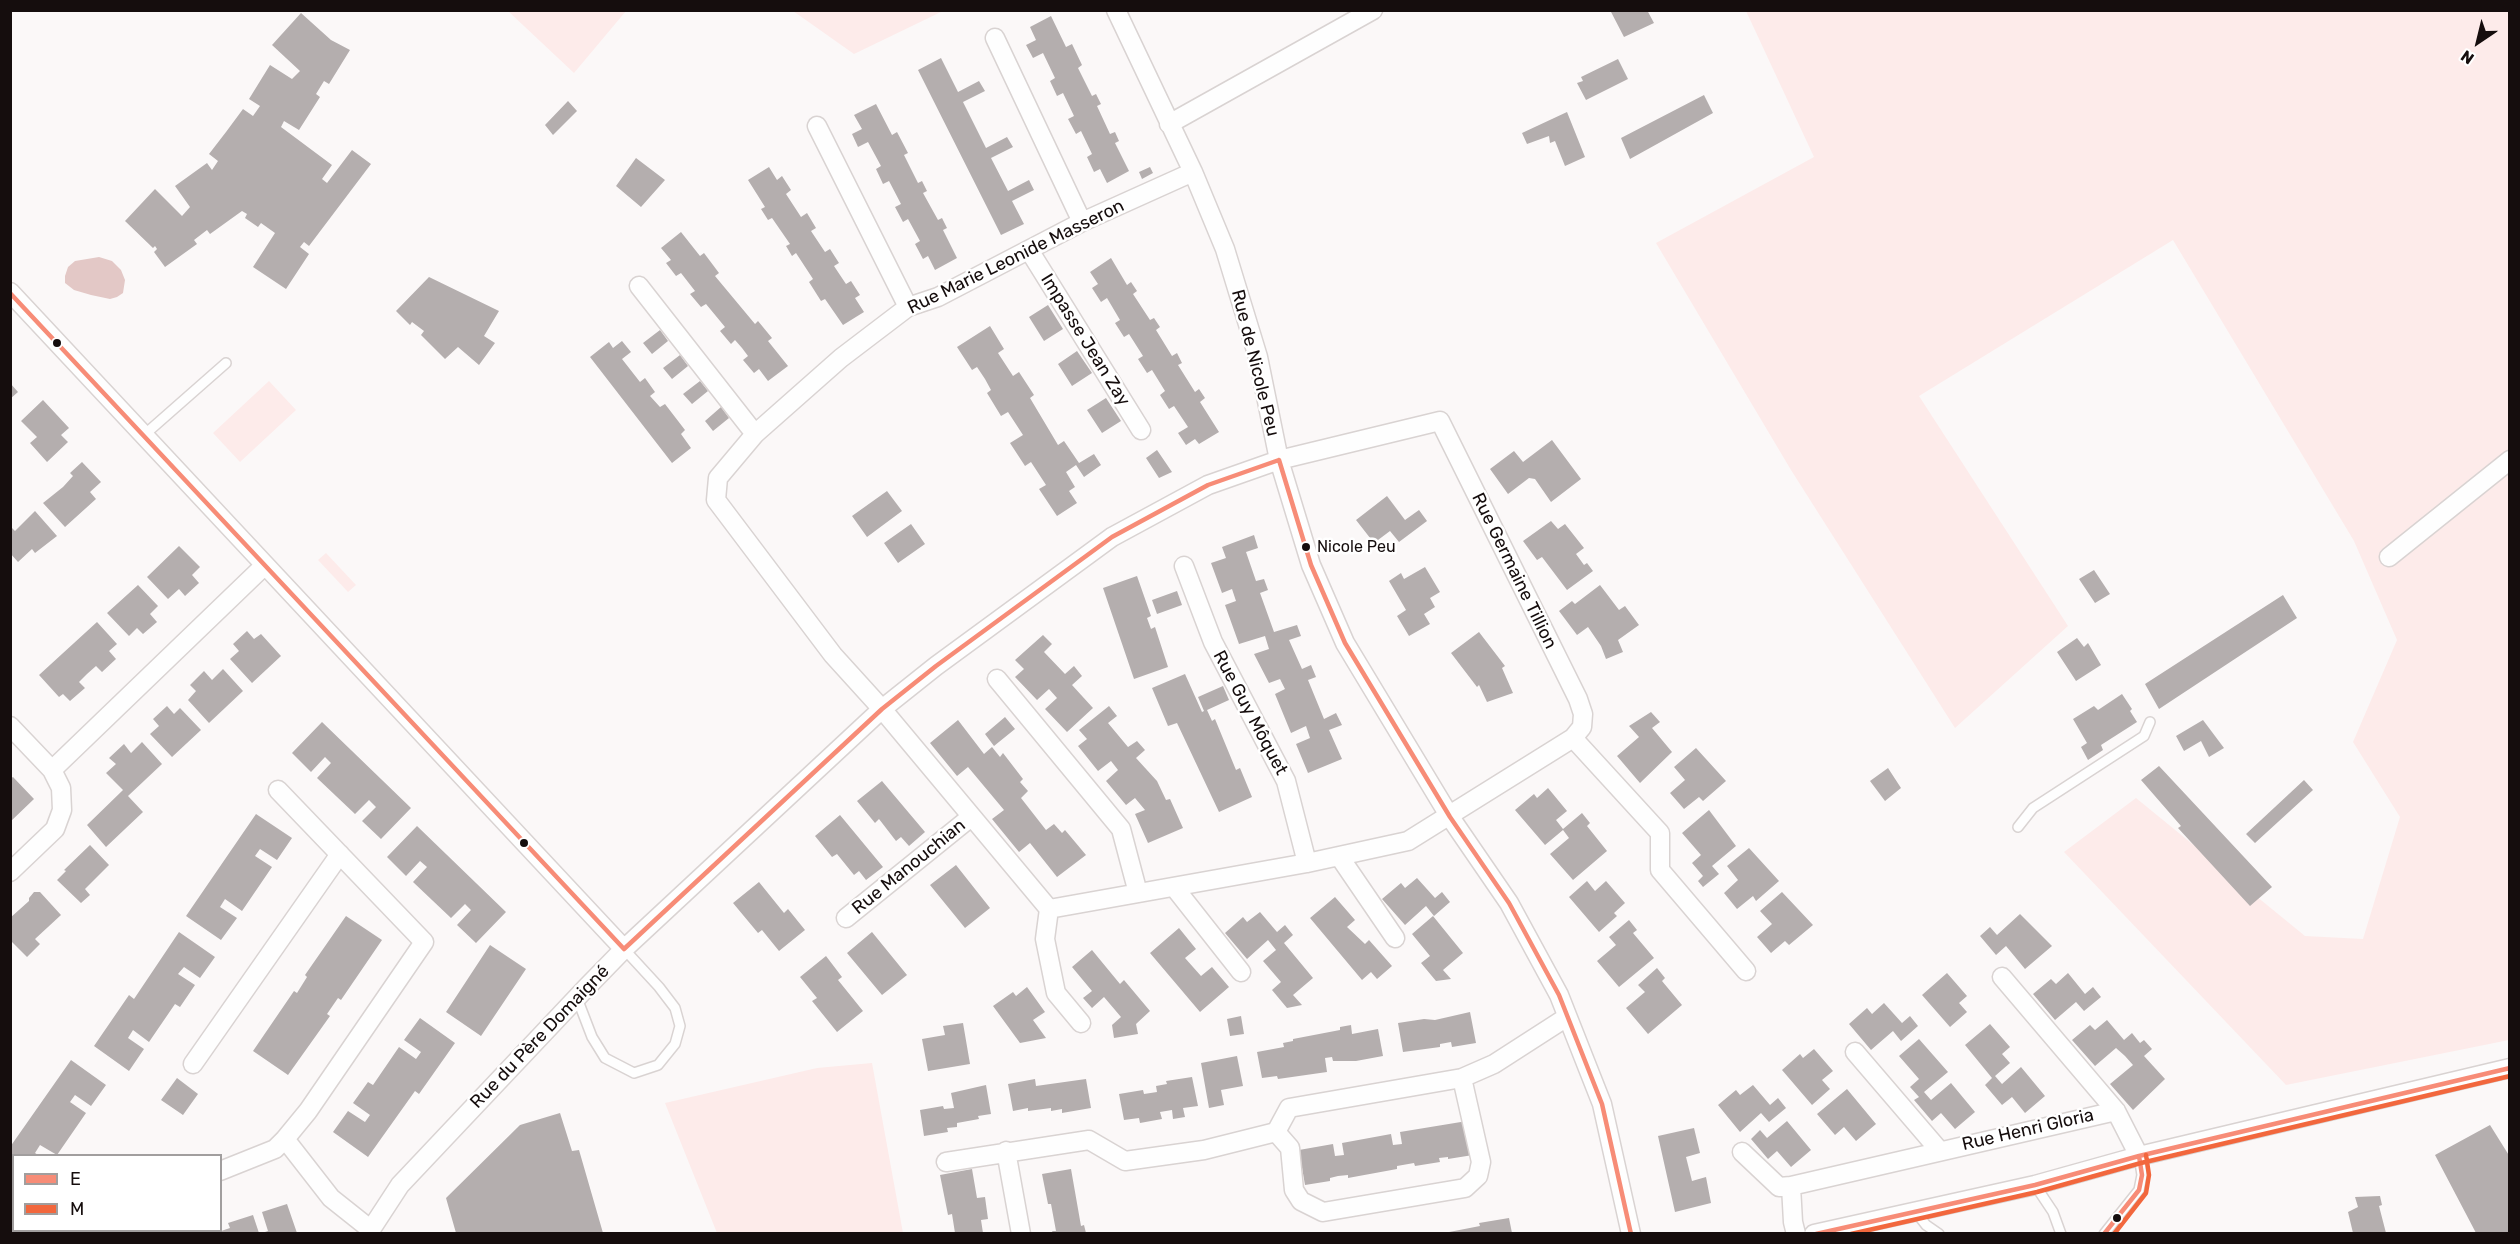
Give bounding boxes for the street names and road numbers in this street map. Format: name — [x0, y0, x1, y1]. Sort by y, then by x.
street label: Rue Marie Leonide Masseron — [904, 195, 1128, 319]
street label: Impasse Jean Zay — [1036, 270, 1134, 410]
street label: Rue de Nicole Peu — [1226, 287, 1284, 439]
street label: Rue Germaine Tillion — [1467, 489, 1561, 653]
street label: Rue Guy Môquet — [1208, 647, 1292, 779]
street label: Rue Manouchian — [848, 815, 970, 919]
street label: Rue du Père Domaigné — [466, 961, 614, 1113]
street label: Rue Henri Gloria — [1960, 1104, 2096, 1156]

